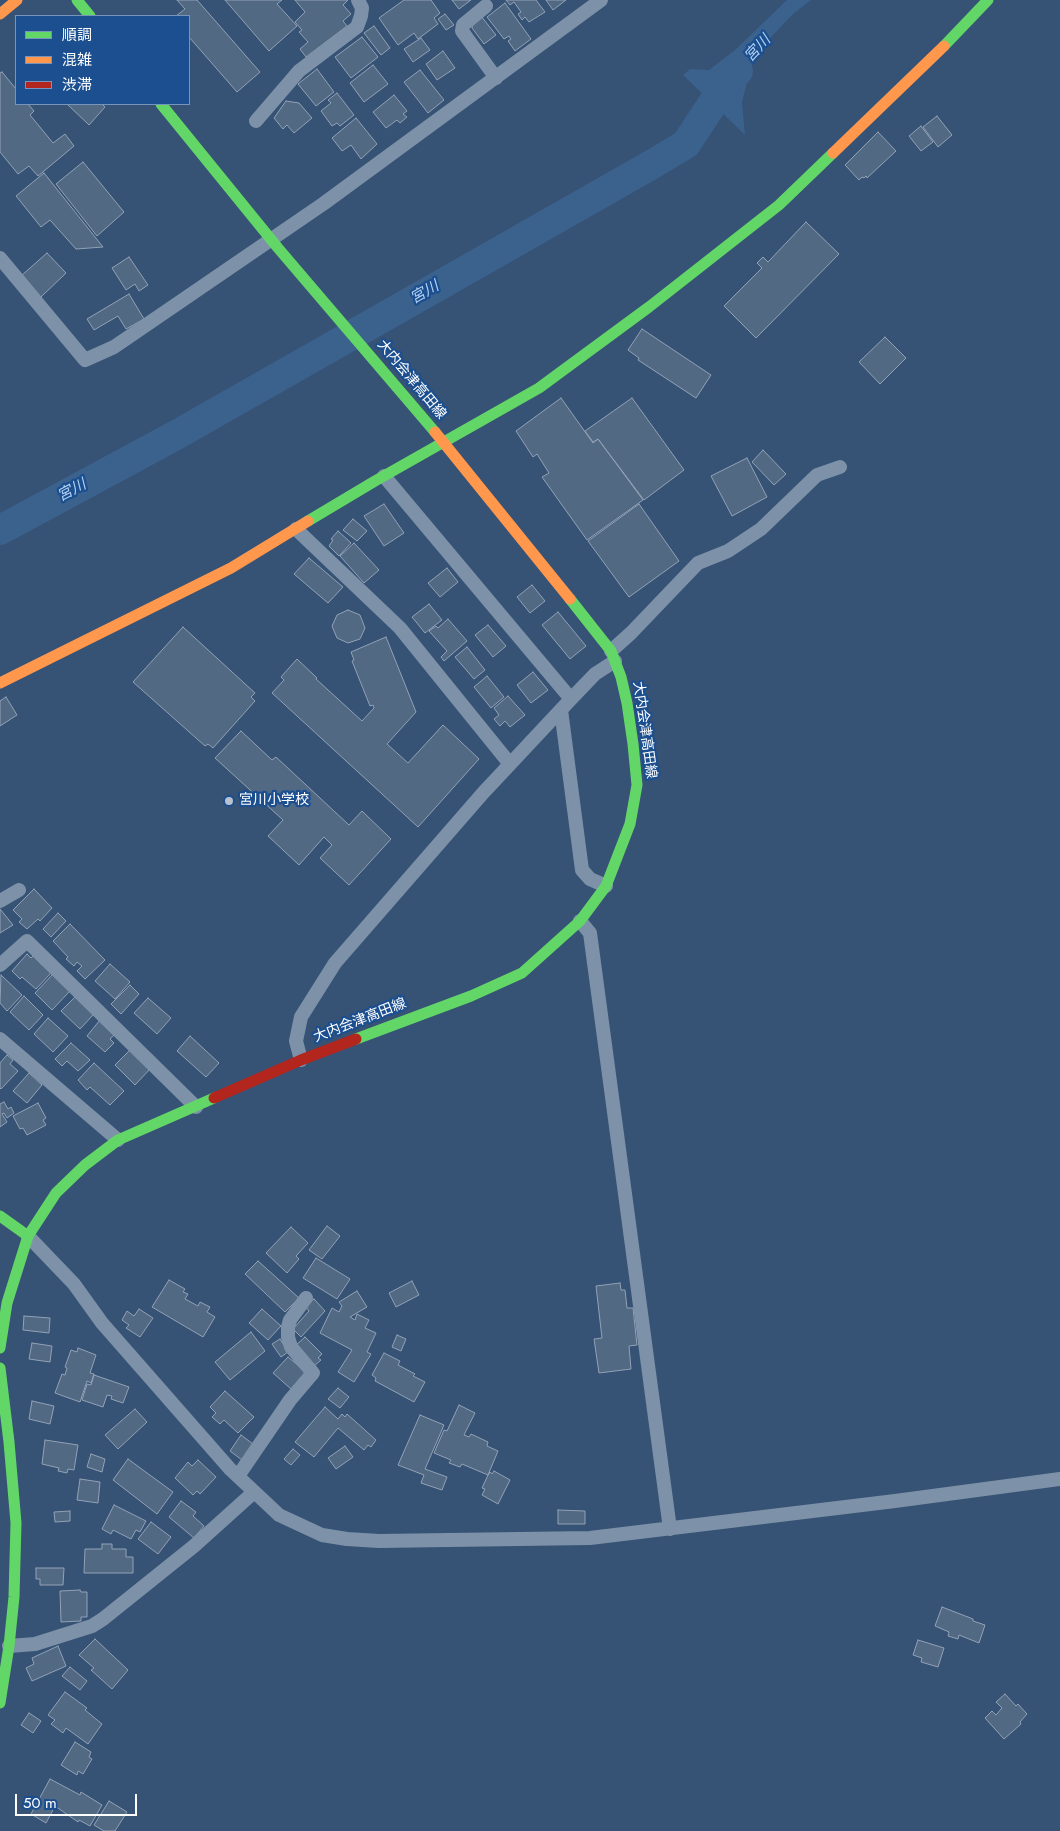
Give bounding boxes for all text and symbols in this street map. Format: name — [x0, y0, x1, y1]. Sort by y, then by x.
legend — [15, 15, 190, 105]
text: 順調 — [62, 24, 92, 46]
water label: 宮川 — [741, 32, 775, 66]
text: 混雑 — [62, 49, 92, 71]
text: 渋滞 — [62, 74, 92, 96]
water label: 宮川 — [408, 278, 442, 308]
street label: 大内会津高田線 — [373, 337, 449, 423]
water label: 宮川 — [55, 476, 89, 506]
street label: 大内会津高田線 — [629, 680, 659, 780]
place label: 宮川小学校 — [239, 793, 309, 809]
marker: 宮川小学校 — [223, 795, 235, 807]
street label: 大内会津高田線 — [311, 996, 409, 1046]
scale bar — [18, 1784, 140, 1816]
text: 50 m — [23, 1792, 57, 1814]

